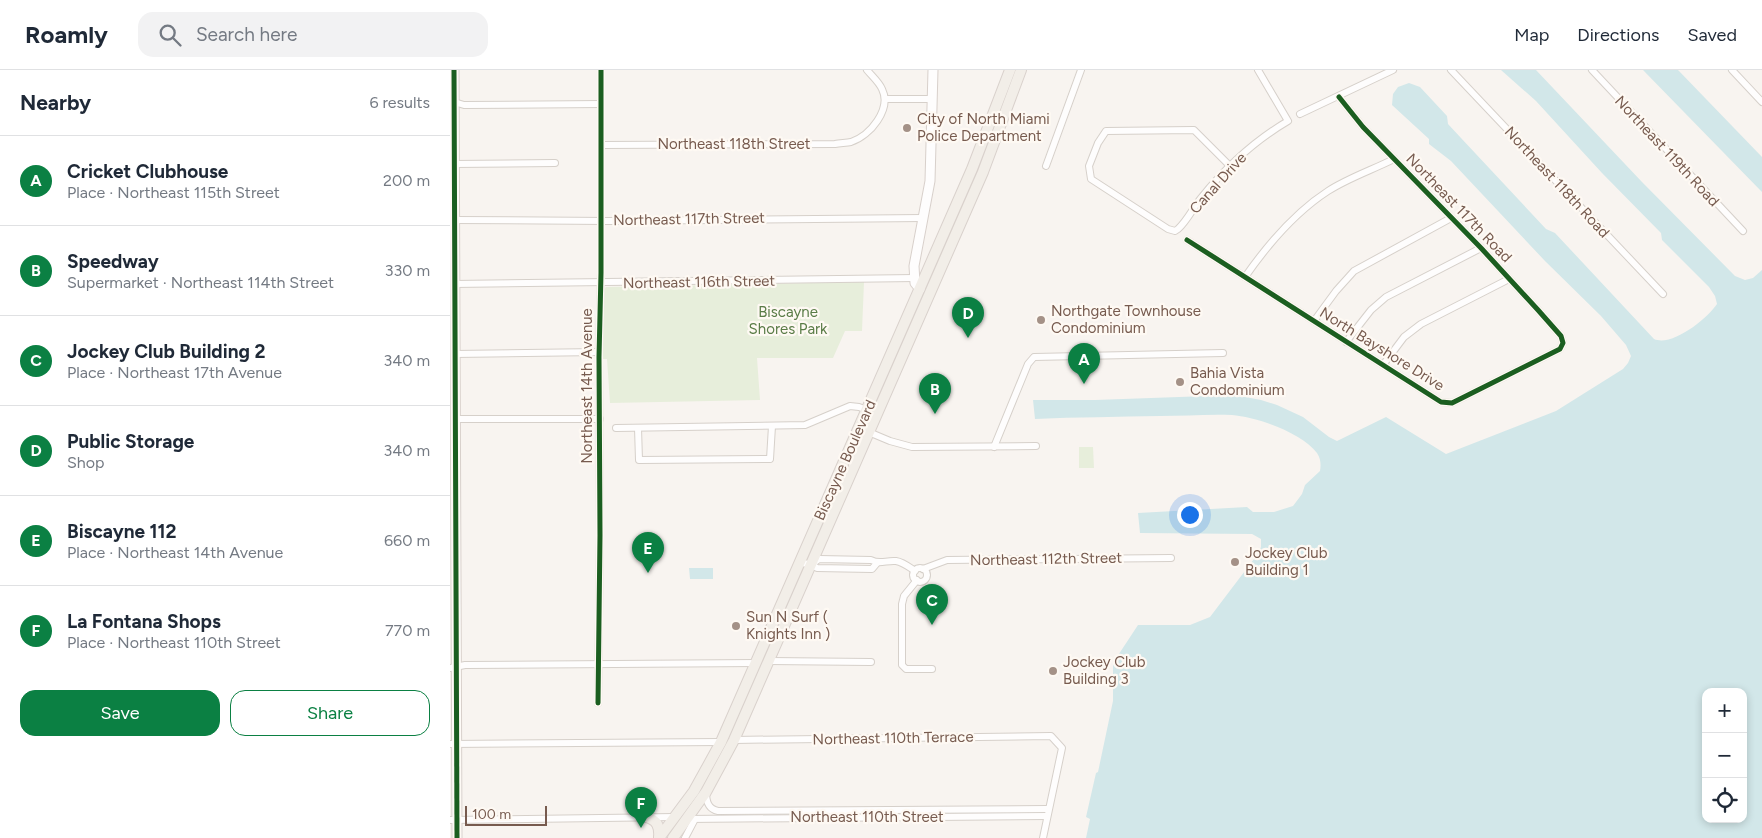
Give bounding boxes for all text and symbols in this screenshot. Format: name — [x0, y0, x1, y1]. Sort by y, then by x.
search box — [138, 12, 488, 57]
text: Roamly — [25, 20, 108, 49]
icon: search — [156, 21, 184, 49]
text: Search here — [196, 23, 297, 46]
text: Map — [1514, 24, 1549, 46]
text: Directions — [1577, 24, 1659, 46]
text: Saved — [1687, 24, 1737, 46]
text: Nearby — [20, 90, 91, 115]
street label: Northeast 119th Road — [1611, 92, 1723, 210]
text: 6 results — [369, 93, 430, 112]
place label: City of North Miami Police Department — [917, 110, 1050, 145]
marker: City of North Miami Police Department — [901, 122, 913, 134]
street label: Northeast 118th Road — [1501, 123, 1613, 241]
street label: Northeast 118th Street — [658, 135, 811, 153]
street label: Canal Drive — [1186, 149, 1250, 217]
street label: Northeast 117th Road — [1402, 150, 1516, 266]
text: Cricket Clubhouse — [67, 160, 228, 183]
text: A — [30, 171, 42, 190]
text: 200 m — [383, 171, 430, 190]
text: Place · Northeast 115th Street — [67, 183, 280, 202]
street label: Northeast 117th Street — [613, 209, 765, 229]
text: Speedway — [67, 250, 159, 273]
text: B — [31, 261, 41, 280]
text: 330 m — [385, 261, 430, 280]
street label: Northeast 116th Street — [623, 272, 776, 292]
text: Supermarket · Northeast 114th Street — [67, 273, 334, 292]
pin: D — [952, 297, 984, 338]
place label: Northgate Townhouse Condominium — [1051, 302, 1201, 337]
park label: Biscayne Shores Park — [749, 303, 828, 338]
street label: North Bayshore Drive — [1316, 303, 1448, 395]
street label: Northeast 14th Avenue — [578, 308, 596, 464]
marker: Northgate Townhouse Condominium — [1035, 314, 1047, 326]
text: Jockey Club Building 2 — [67, 340, 265, 363]
pin: A — [1068, 343, 1100, 384]
text: C — [30, 351, 42, 370]
text: 340 m — [384, 351, 430, 370]
text: Place · Northeast 17th Avenue — [67, 363, 282, 382]
place label: Bahia Vista Condominium — [1190, 364, 1285, 399]
pin: B — [919, 373, 951, 414]
marker: Bahia Vista Condominium — [1174, 376, 1186, 388]
street label: Biscayne Boulevard — [810, 397, 880, 523]
text: Public Storage — [67, 430, 194, 453]
text: D — [30, 441, 42, 460]
text: 340 m — [384, 441, 430, 460]
text: Shop — [67, 453, 105, 472]
your location — [1177, 502, 1203, 528]
text: Biscayne 112 — [67, 520, 177, 543]
text: E — [31, 531, 41, 550]
text: 660 m — [384, 531, 430, 550]
pin: E — [632, 532, 664, 573]
text: Place · Northeast 14th Avenue — [67, 543, 283, 562]
place label: Jockey Club Building 1 — [1245, 544, 1328, 579]
street label: Northeast 112th Street — [970, 549, 1123, 569]
marker: Jockey Club Building 1 — [1229, 556, 1241, 568]
pin: C — [916, 584, 948, 625]
place label: Sun N Surf ( Knights Inn ) — [746, 608, 830, 643]
text: La Fontana Shops — [67, 610, 221, 633]
marker: Sun N Surf ( Knights Inn ) — [730, 620, 742, 632]
text: F — [32, 621, 40, 640]
text: 770 m — [385, 621, 430, 640]
text: Place · Northeast 110th Street — [67, 633, 281, 652]
place label: Jockey Club Building 3 — [1063, 653, 1146, 688]
marker: Jockey Club Building 3 — [1047, 665, 1059, 677]
map controls — [1702, 688, 1747, 823]
button: + — [1702, 688, 1747, 733]
button: Save — [20, 690, 220, 736]
button: Share — [230, 690, 430, 736]
street label: Northeast 110th Terrace — [812, 728, 974, 748]
button: − — [1702, 733, 1747, 778]
button: locate — [1702, 778, 1747, 823]
pin: F — [625, 787, 657, 828]
scale bar — [465, 803, 548, 826]
text: 100 m — [472, 806, 511, 823]
street label: Northeast 110th Street — [790, 808, 944, 826]

